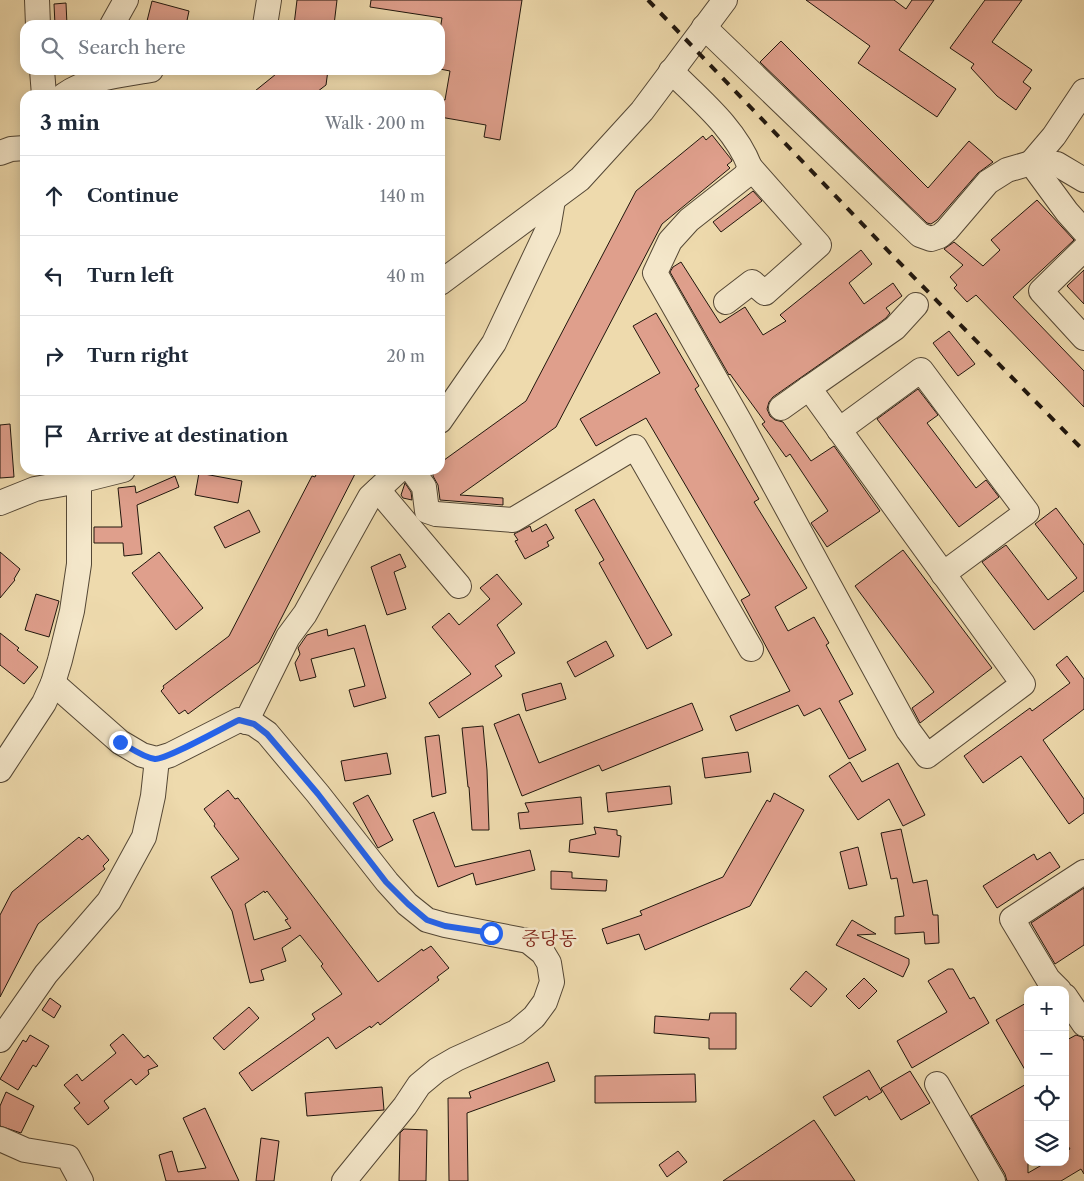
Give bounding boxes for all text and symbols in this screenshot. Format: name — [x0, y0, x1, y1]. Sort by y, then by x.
search box — [20, 20, 445, 75]
icon: search — [38, 34, 66, 62]
text: Search here — [78, 36, 186, 59]
text: 3 min — [40, 110, 100, 135]
text: Walk · 200 m — [325, 113, 425, 133]
icon: ahead — [40, 182, 68, 210]
text: Continue — [87, 184, 179, 207]
text: 140 m — [380, 186, 425, 206]
icon: left — [40, 262, 68, 290]
text: Turn left — [87, 264, 174, 287]
text: 40 m — [386, 266, 425, 286]
icon: right — [40, 342, 68, 370]
text: Turn right — [87, 344, 188, 367]
text: 20 m — [386, 346, 425, 366]
icon: arrive — [40, 422, 68, 450]
text: Arrive at destination — [87, 424, 288, 447]
route end — [109, 731, 132, 754]
route start — [480, 922, 503, 945]
district label: 중당동 — [521, 927, 577, 950]
map controls — [1024, 986, 1069, 1166]
button: + — [1024, 986, 1069, 1031]
button: − — [1024, 1031, 1069, 1076]
button: locate — [1024, 1076, 1069, 1121]
button: layers — [1024, 1121, 1069, 1166]

